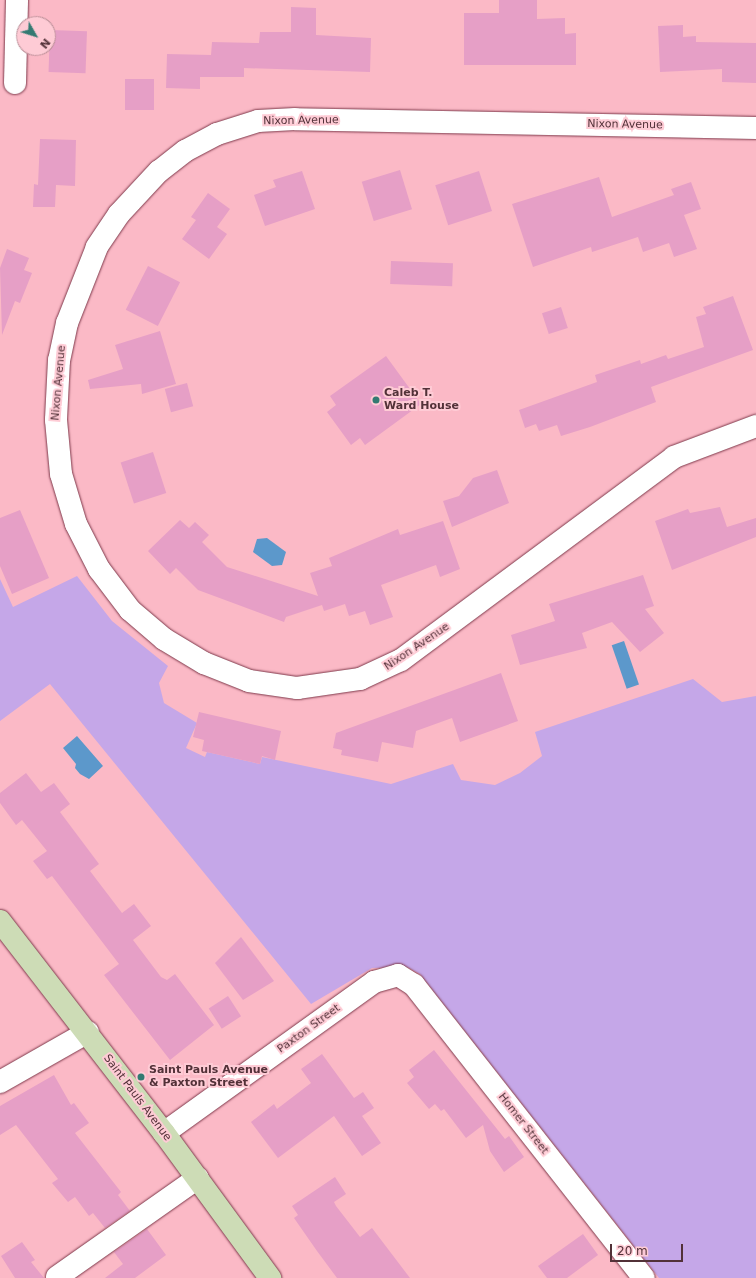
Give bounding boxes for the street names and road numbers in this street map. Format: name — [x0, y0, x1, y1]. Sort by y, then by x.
street label: Nixon Avenue — [263, 114, 339, 128]
street label: Nixon Avenue — [587, 118, 663, 132]
street label: Nixon Avenue — [49, 345, 69, 421]
street label: Nixon Avenue — [382, 620, 452, 674]
street label: Paxton Street — [275, 1002, 343, 1056]
street label: Saint Pauls Avenue — [100, 1052, 174, 1144]
street label: Homer Street — [495, 1091, 551, 1157]

